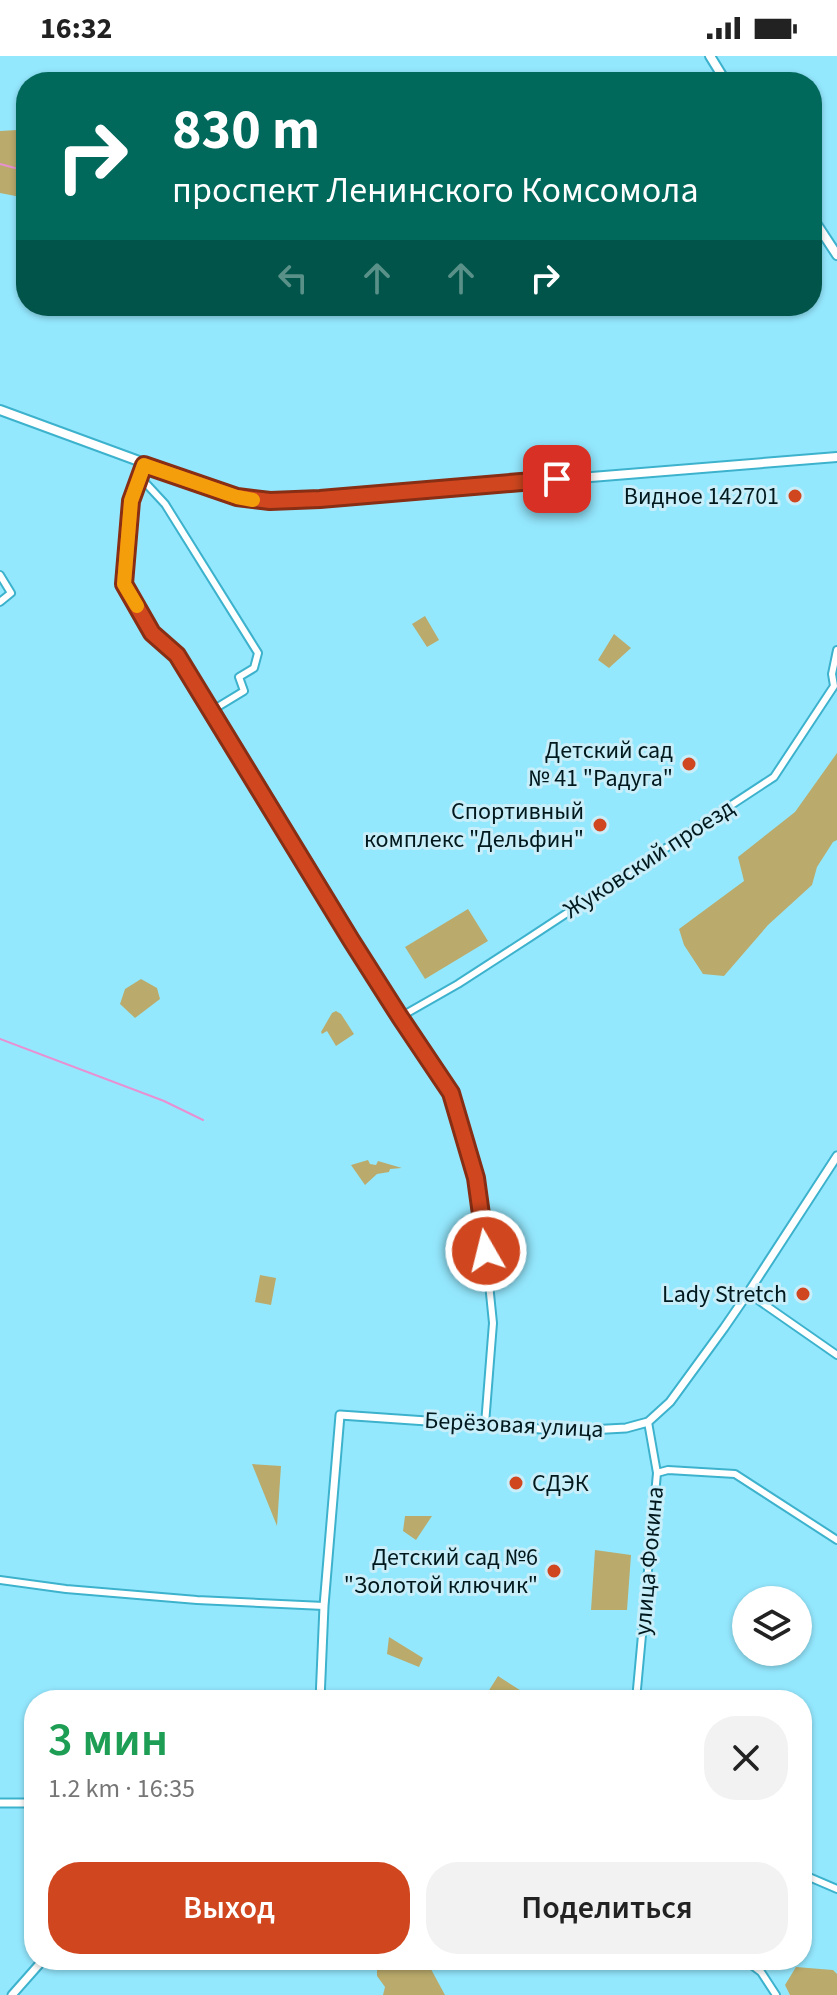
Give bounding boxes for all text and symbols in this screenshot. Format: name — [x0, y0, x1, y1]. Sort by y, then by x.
text: 16:32 — [40, 7, 112, 50]
text: 830 m — [172, 91, 320, 170]
icon: right — [40, 104, 144, 208]
text: проспект Ленинского Комсомола — [172, 165, 699, 216]
icon: left — [271, 256, 315, 300]
icon: ahead — [355, 256, 399, 300]
icon: ahead — [439, 256, 483, 300]
icon: right — [523, 256, 567, 300]
pin — [523, 445, 591, 513]
icon: arrive — [535, 457, 579, 501]
place label: Видное 142701 — [624, 479, 779, 514]
marker: Видное 142701 — [786, 487, 804, 505]
place label: Детский сад № 41 "Радуга" — [528, 733, 673, 796]
marker: Детский сад № 41 "Радуга" — [680, 755, 698, 773]
street label: Жуковский проезд — [557, 790, 741, 927]
place label: Спортивный комплекс "Дельфин" — [364, 794, 584, 857]
marker: Спортивный комплекс "Дельфин" — [591, 816, 609, 834]
position arrow — [444, 1209, 528, 1293]
place label: Lady Stretch — [662, 1277, 787, 1312]
marker: Lady Stretch — [794, 1285, 812, 1303]
street label: Берёзовая улица — [424, 1403, 604, 1447]
place label: СДЭК — [532, 1466, 589, 1501]
marker: СДЭК — [507, 1474, 525, 1492]
street label: улица Фокина — [625, 1485, 673, 1637]
place label: Детский сад №6 "Золотой ключик" — [344, 1540, 538, 1603]
marker: Детский сад №6 "Золотой ключик" — [545, 1562, 563, 1580]
map controls — [732, 1586, 812, 1666]
button: layers — [732, 1586, 812, 1666]
text: 3 мин — [48, 1706, 168, 1774]
button: close — [704, 1716, 788, 1800]
text: 1.2 km · 16:35 — [48, 1770, 195, 1807]
button: Выход — [48, 1862, 410, 1954]
button: Поделиться — [426, 1862, 788, 1954]

